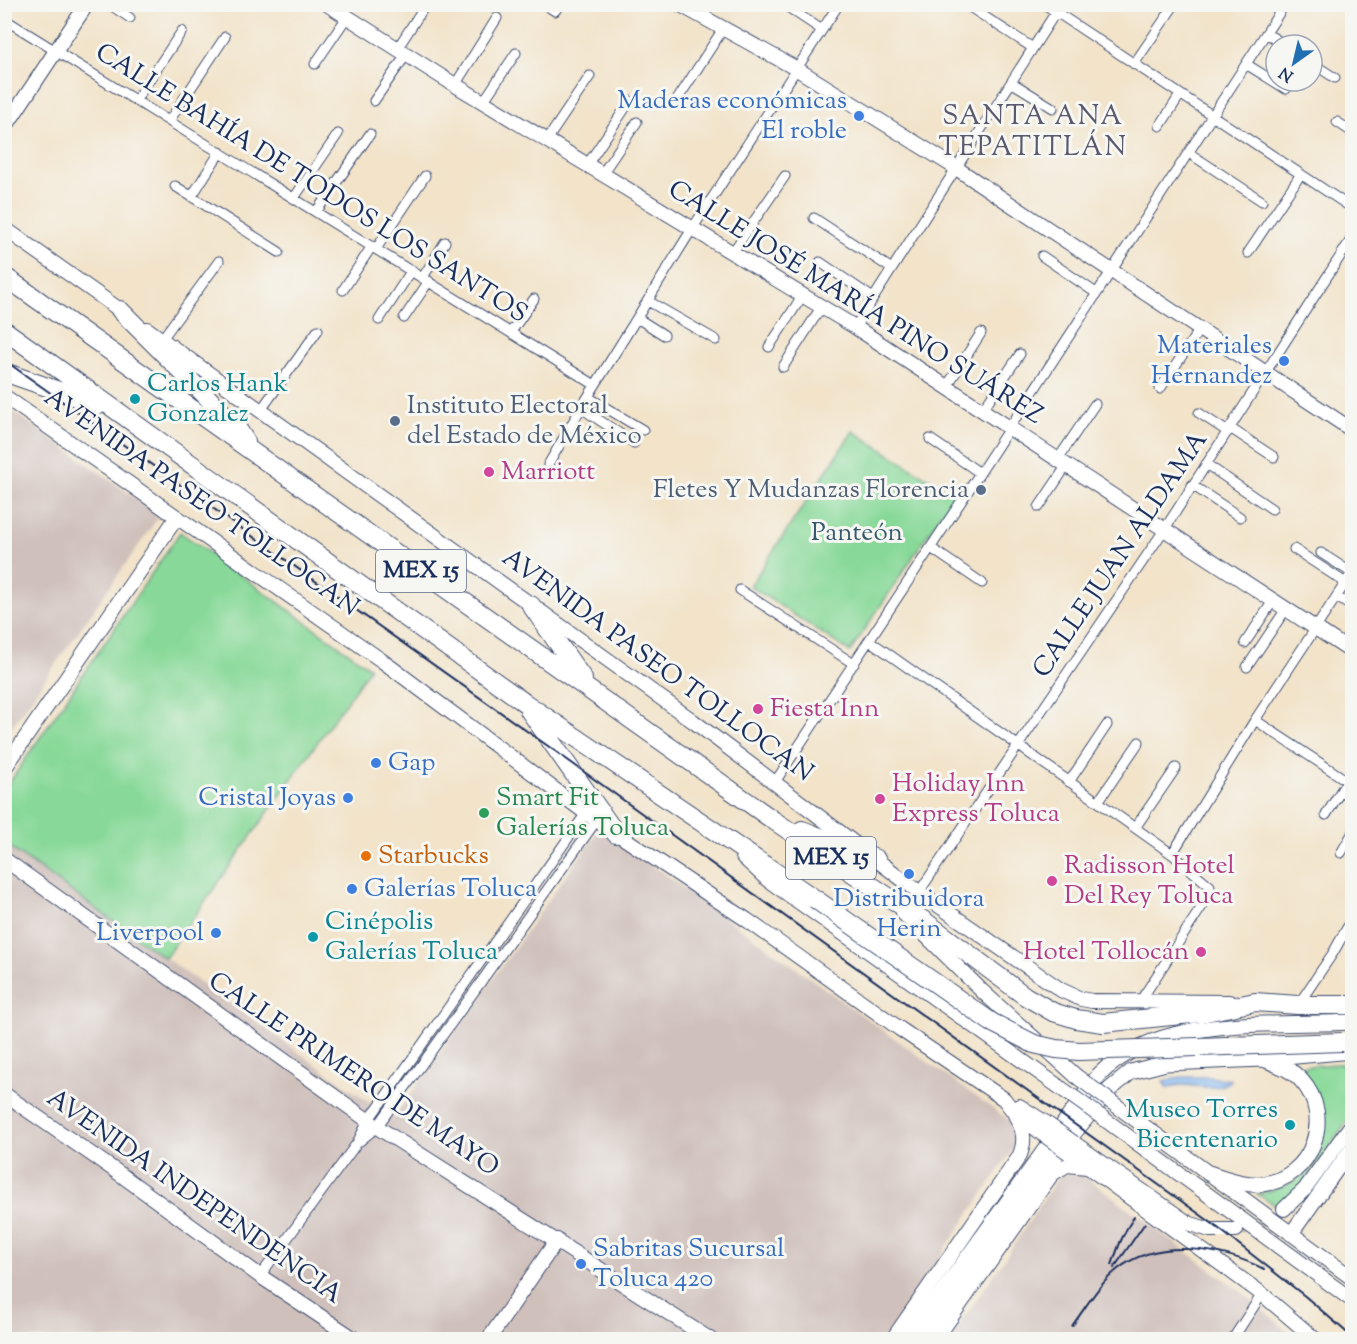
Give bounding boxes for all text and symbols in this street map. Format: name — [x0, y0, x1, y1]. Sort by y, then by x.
north arrow — [1264, 33, 1324, 93]
street label: CALLE BAHÍA DE TODOS LOS SANTOS — [88, 35, 534, 333]
text: N — [1275, 60, 1299, 86]
place label: Maderas económicas El roble — [617, 83, 847, 150]
district label: SANTA ANA TEPATITLÁN — [938, 98, 1128, 168]
marker: Maderas económicas El roble — [852, 109, 866, 123]
street label: CALLE JOSÉ MARÍA PINO SUÁREZ — [660, 172, 1050, 434]
place label: Materiales Hernandez — [1151, 328, 1272, 395]
marker: Materiales Hernandez — [1277, 354, 1291, 368]
place label: Carlos Hank Gonzalez — [147, 366, 288, 433]
street label: AVENIDA PASEO TOLLOCAN — [36, 380, 366, 626]
place label: Instituto Electoral del Estado de México — [407, 388, 642, 455]
marker: Carlos Hank Gonzalez — [128, 392, 142, 406]
marker: Instituto Electoral del Estado de México — [388, 414, 402, 428]
street label: CALLE JUAN ALDAMA — [1024, 424, 1218, 686]
place label: Marriott — [501, 454, 595, 491]
marker: Marriott — [482, 465, 496, 479]
place label: Fletes Y Mudanzas Florencia — [653, 472, 969, 509]
marker: Fletes Y Mudanzas Florencia — [974, 483, 988, 497]
park label: Panteón — [811, 515, 903, 552]
street label: AVENIDA PASEO TOLLOCAN — [494, 540, 820, 792]
road number: MEX 15 — [376, 550, 466, 592]
place label: Fiesta Inn — [770, 691, 879, 728]
marker: Fiesta Inn — [751, 702, 765, 716]
place label: Gap — [388, 745, 435, 782]
marker: Gap — [369, 756, 383, 770]
place label: Holiday Inn Express Toluca — [892, 766, 1060, 833]
place label: Cristal Joyas — [198, 780, 336, 817]
place label: Smart Fit Galerías Toluca — [496, 780, 669, 847]
marker: Cristal Joyas — [341, 791, 355, 805]
marker: Holiday Inn Express Toluca — [873, 792, 887, 806]
marker: Smart Fit Galerías Toluca — [477, 806, 491, 820]
road number: MEX 15 — [786, 837, 876, 879]
place label: Starbucks — [378, 838, 489, 875]
place label: Radisson Hotel Del Rey Toluca — [1064, 848, 1235, 915]
marker: Starbucks — [359, 849, 373, 863]
marker: Distribuidora Herin — [902, 867, 916, 881]
place label: Galerías Toluca — [364, 871, 537, 908]
marker: Radisson Hotel Del Rey Toluca — [1045, 874, 1059, 888]
place label: Distribuidora Herin — [834, 881, 984, 948]
marker: Galerías Toluca — [345, 882, 359, 896]
place label: Cinépolis Galerías Toluca — [325, 904, 498, 971]
place label: Liverpool — [96, 915, 204, 952]
marker: Liverpool — [209, 926, 223, 940]
marker: Cinépolis Galerías Toluca — [306, 930, 320, 944]
place label: Hotel Tollocán — [1023, 934, 1189, 971]
marker: Hotel Tollocán — [1194, 945, 1208, 959]
street label: CALLE PRIMERO DE MAYO — [200, 964, 506, 1186]
street label: AVENIDA INDEPENDENCIA — [39, 1080, 349, 1314]
place label: Museo Torres Bicentenario — [1125, 1092, 1278, 1159]
marker: Museo Torres Bicentenario — [1283, 1118, 1297, 1132]
place label: Sabritas Sucursal Toluca 420 — [593, 1231, 785, 1298]
marker: Sabritas Sucursal Toluca 420 — [574, 1257, 588, 1271]

